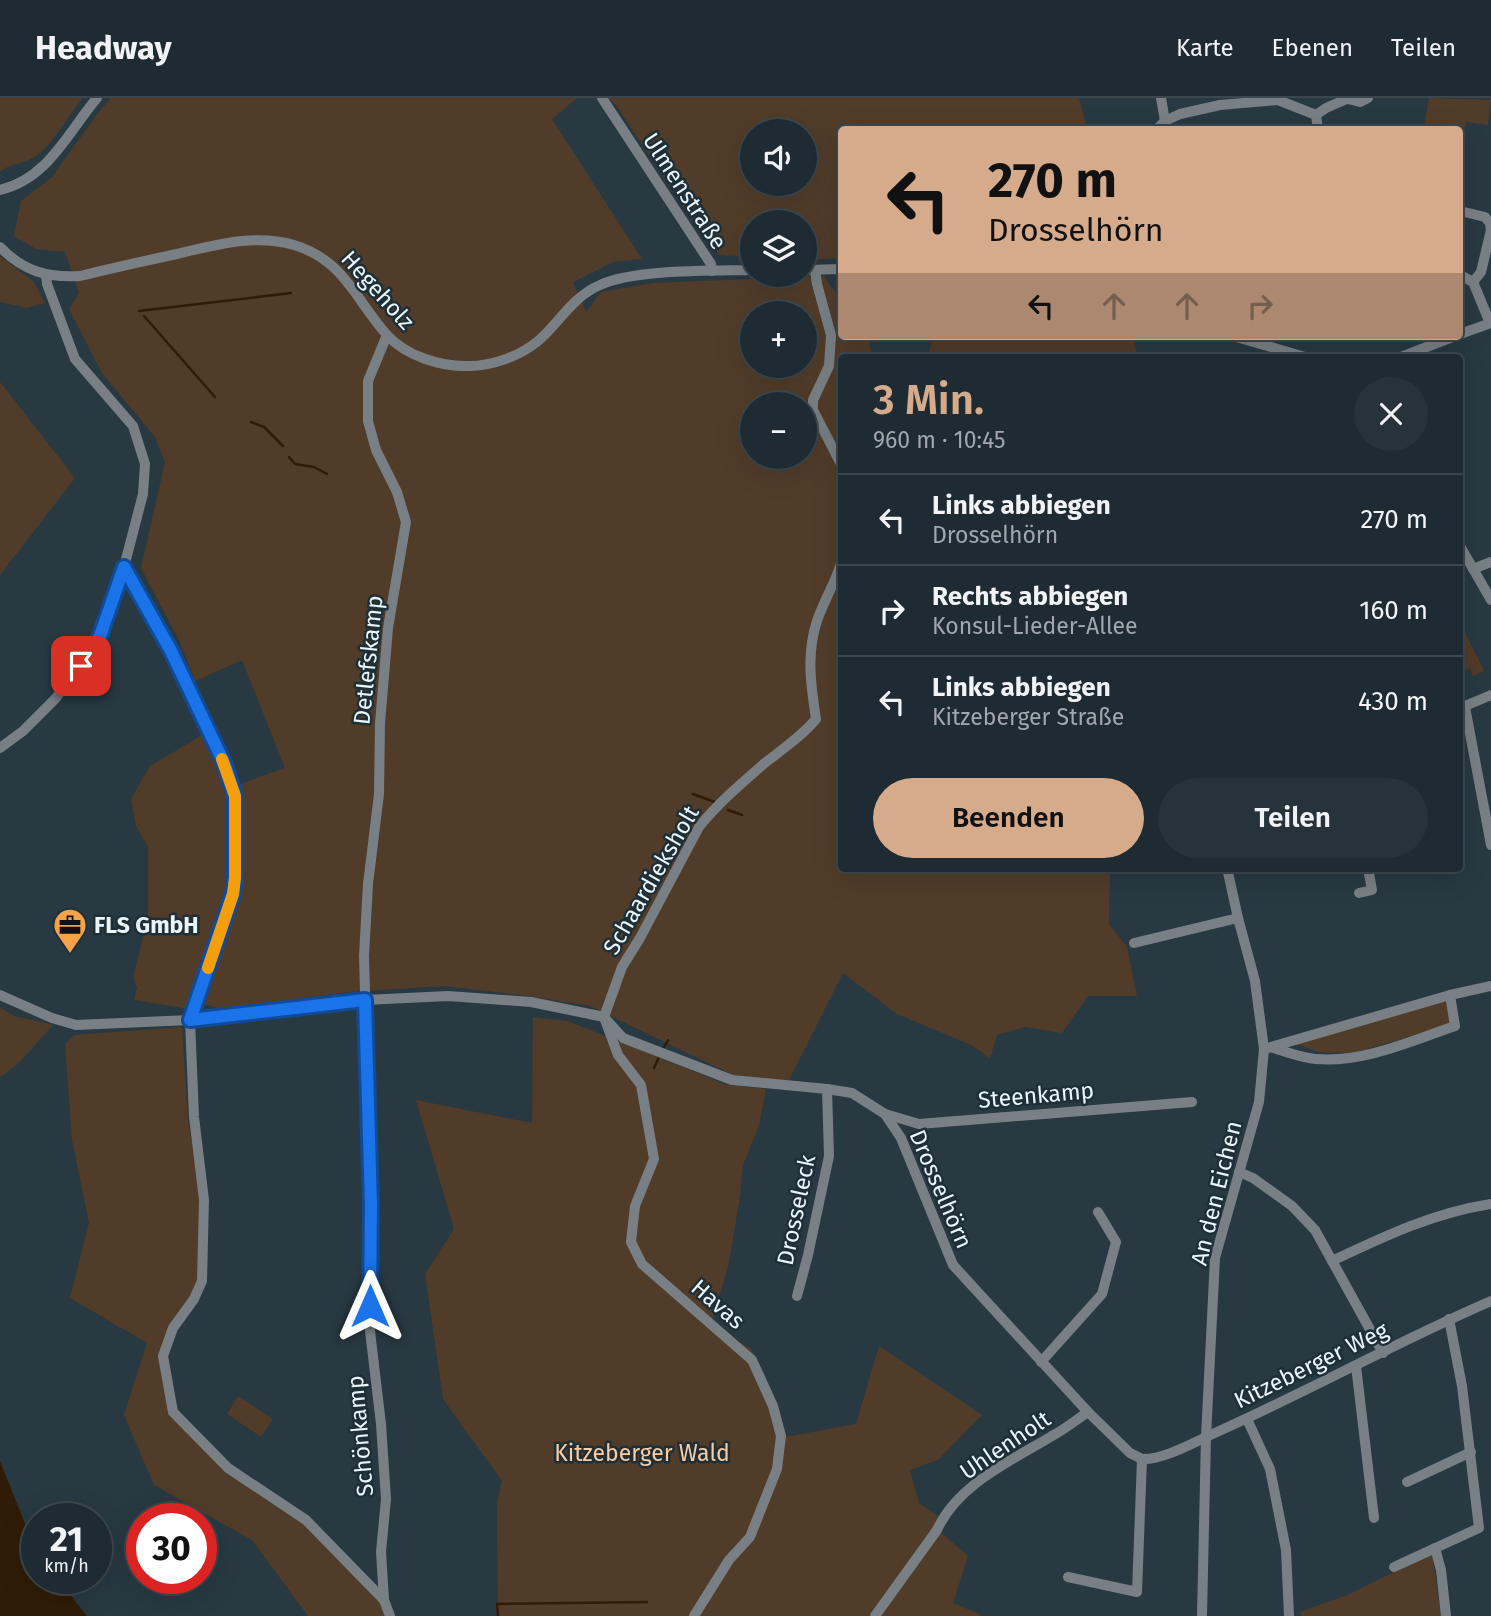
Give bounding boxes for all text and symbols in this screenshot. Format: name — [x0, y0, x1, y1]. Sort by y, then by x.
text: Headway — [35, 28, 172, 68]
text: Karte — [1176, 34, 1234, 62]
text: Ebenen — [1272, 34, 1353, 62]
text: Teilen — [1391, 34, 1456, 62]
map controls — [740, 119, 817, 469]
button: sound — [740, 119, 817, 196]
street label: Ulmenstraße — [637, 127, 733, 255]
text: 270 m — [988, 151, 1117, 210]
icon: left — [873, 154, 964, 245]
button: layers — [740, 210, 817, 287]
text: Drosselhörn — [988, 211, 1164, 249]
street label: Hegeholz — [335, 245, 421, 335]
icon: left — [1022, 287, 1060, 325]
icon: ahead — [1095, 287, 1133, 325]
icon: ahead — [1168, 287, 1206, 325]
icon: right — [1241, 287, 1279, 325]
button: + — [740, 301, 817, 378]
text: 3 Min. — [873, 375, 984, 425]
button: close — [1354, 377, 1428, 451]
button: − — [740, 392, 817, 469]
text: 960 m · 10:45 — [873, 426, 1005, 454]
text: Links abbiegen — [932, 490, 1111, 521]
icon: left — [873, 501, 911, 539]
text: 270 m — [1360, 504, 1428, 535]
text: Drosselhörn — [932, 521, 1058, 549]
text: Rechts abbiegen — [932, 581, 1128, 612]
icon: right — [873, 592, 911, 630]
street label: Detlefskamp — [347, 594, 389, 726]
text: 160 m — [1359, 595, 1428, 626]
text: Konsul-Lieder-Allee — [932, 612, 1138, 640]
pin — [51, 636, 111, 696]
icon: arrive — [62, 647, 100, 685]
text: Links abbiegen — [932, 672, 1111, 703]
icon: left — [873, 683, 911, 721]
text: 430 m — [1358, 686, 1428, 717]
text: Kitzeberger Straße — [932, 703, 1124, 731]
button: Beenden — [873, 778, 1144, 858]
button: Teilen — [1158, 778, 1428, 858]
street label: Schaardieksholt — [597, 800, 705, 959]
office icon: FLS GmbH — [51, 906, 89, 955]
place label: FLS GmbH — [94, 911, 199, 939]
street label: Steenkamp — [977, 1076, 1095, 1114]
street label: An den Eichen — [1185, 1118, 1247, 1268]
street label: Drosselhörn — [903, 1125, 979, 1253]
street label: Drosseleck — [771, 1152, 821, 1268]
position arrow — [333, 1269, 407, 1343]
street label: Havas — [686, 1273, 750, 1335]
street label: Kitzeberger Weg — [1229, 1316, 1393, 1414]
street label: Schönkamp — [341, 1374, 379, 1498]
street label: Uhlenholt — [954, 1404, 1056, 1485]
park label: Kitzeberger Wald — [554, 1439, 730, 1467]
speed limit sign: 30 — [126, 1503, 217, 1594]
text: 21 — [50, 1518, 83, 1560]
text: km/h — [44, 1555, 89, 1577]

